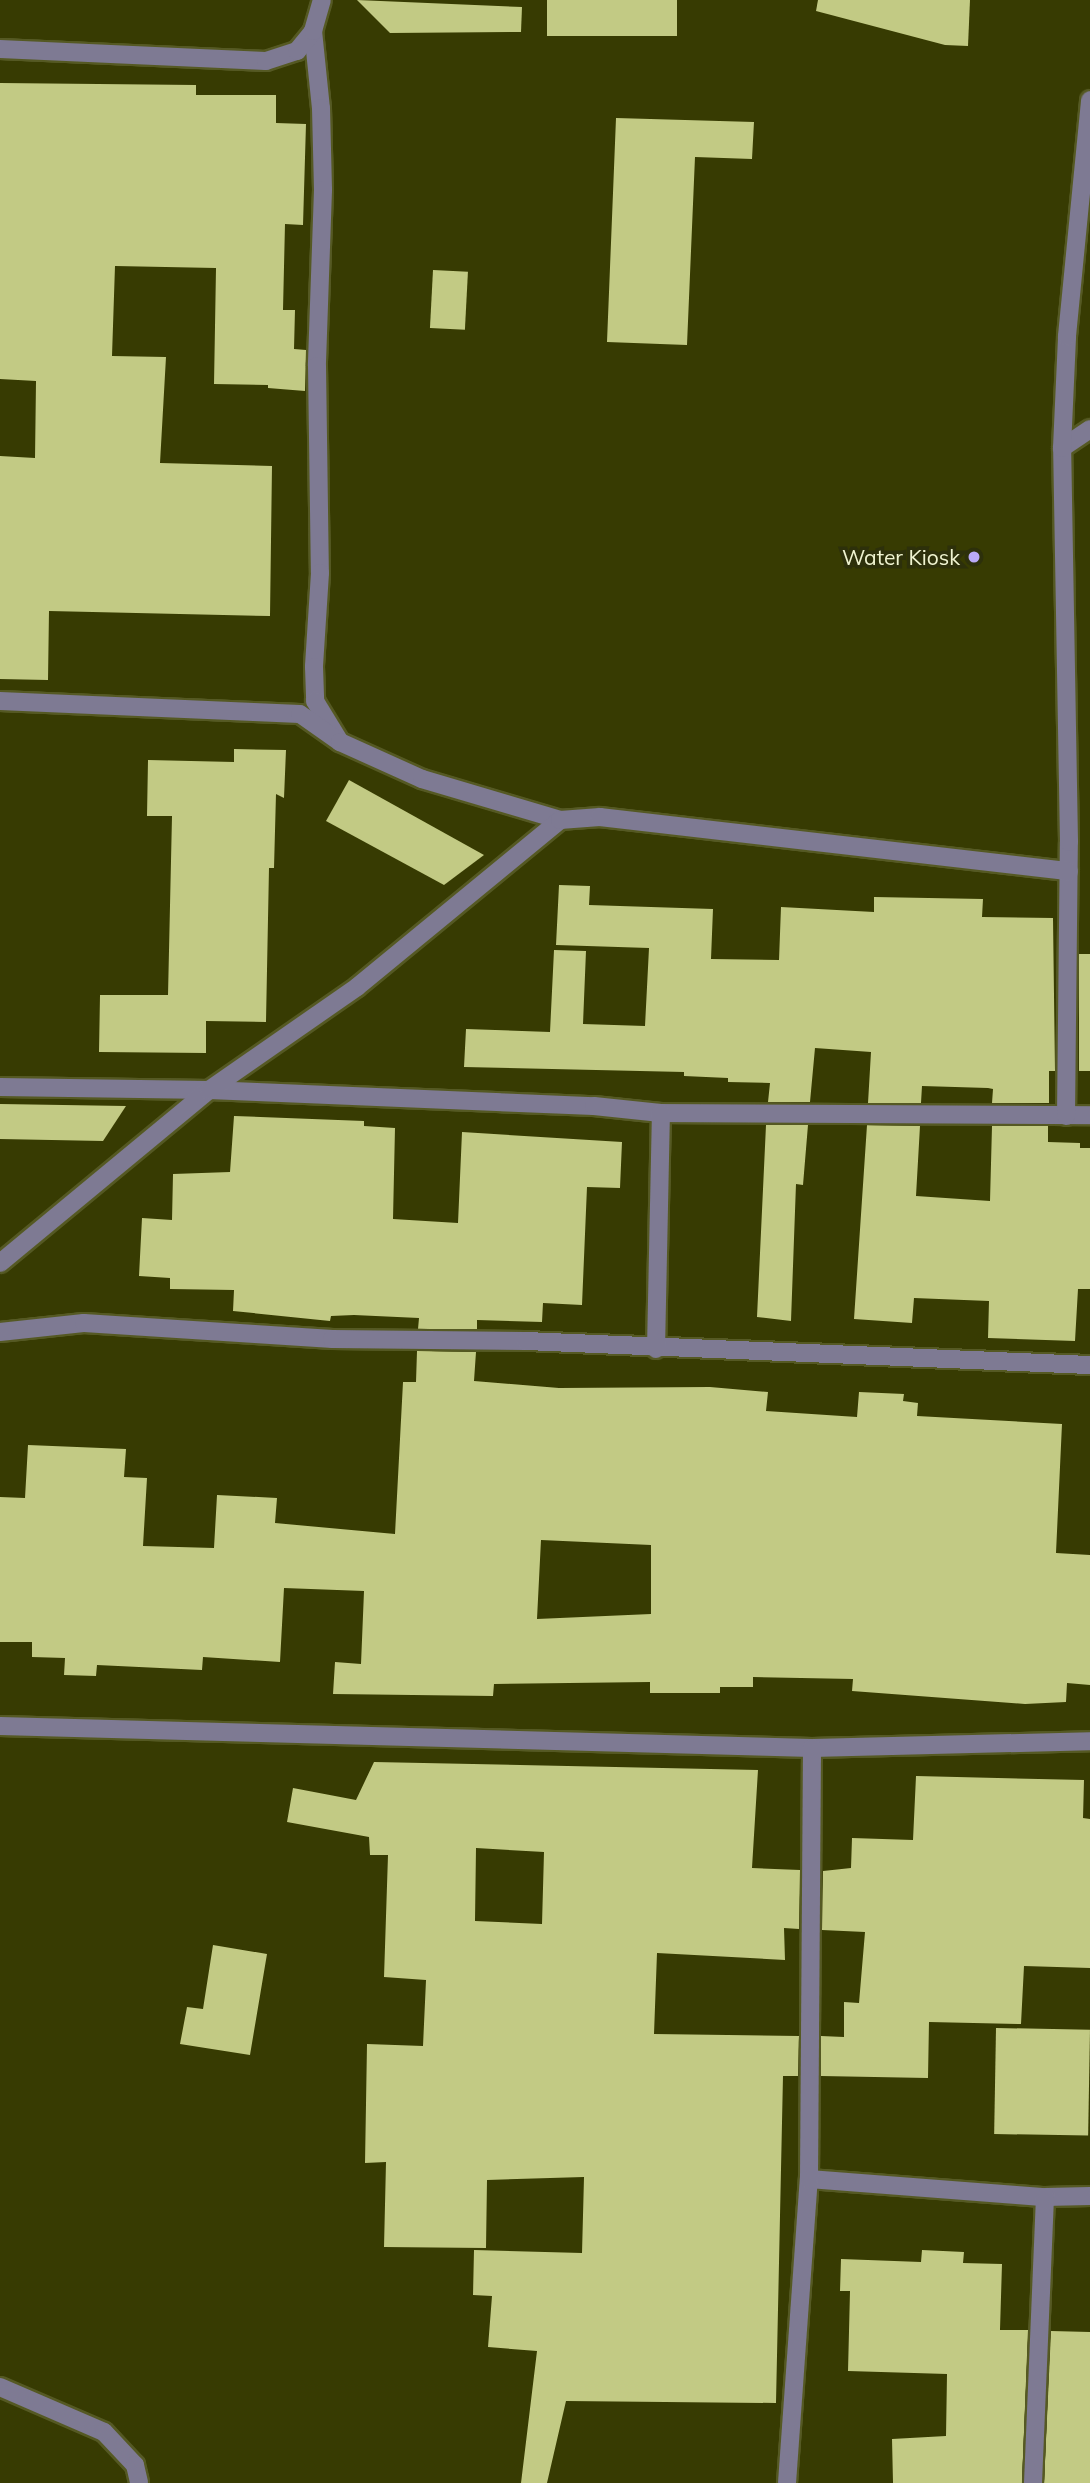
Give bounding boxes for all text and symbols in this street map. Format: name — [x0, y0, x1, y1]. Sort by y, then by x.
place label: Water Kiosk — [842, 544, 960, 570]
marker: Water Kiosk — [966, 549, 982, 565]

